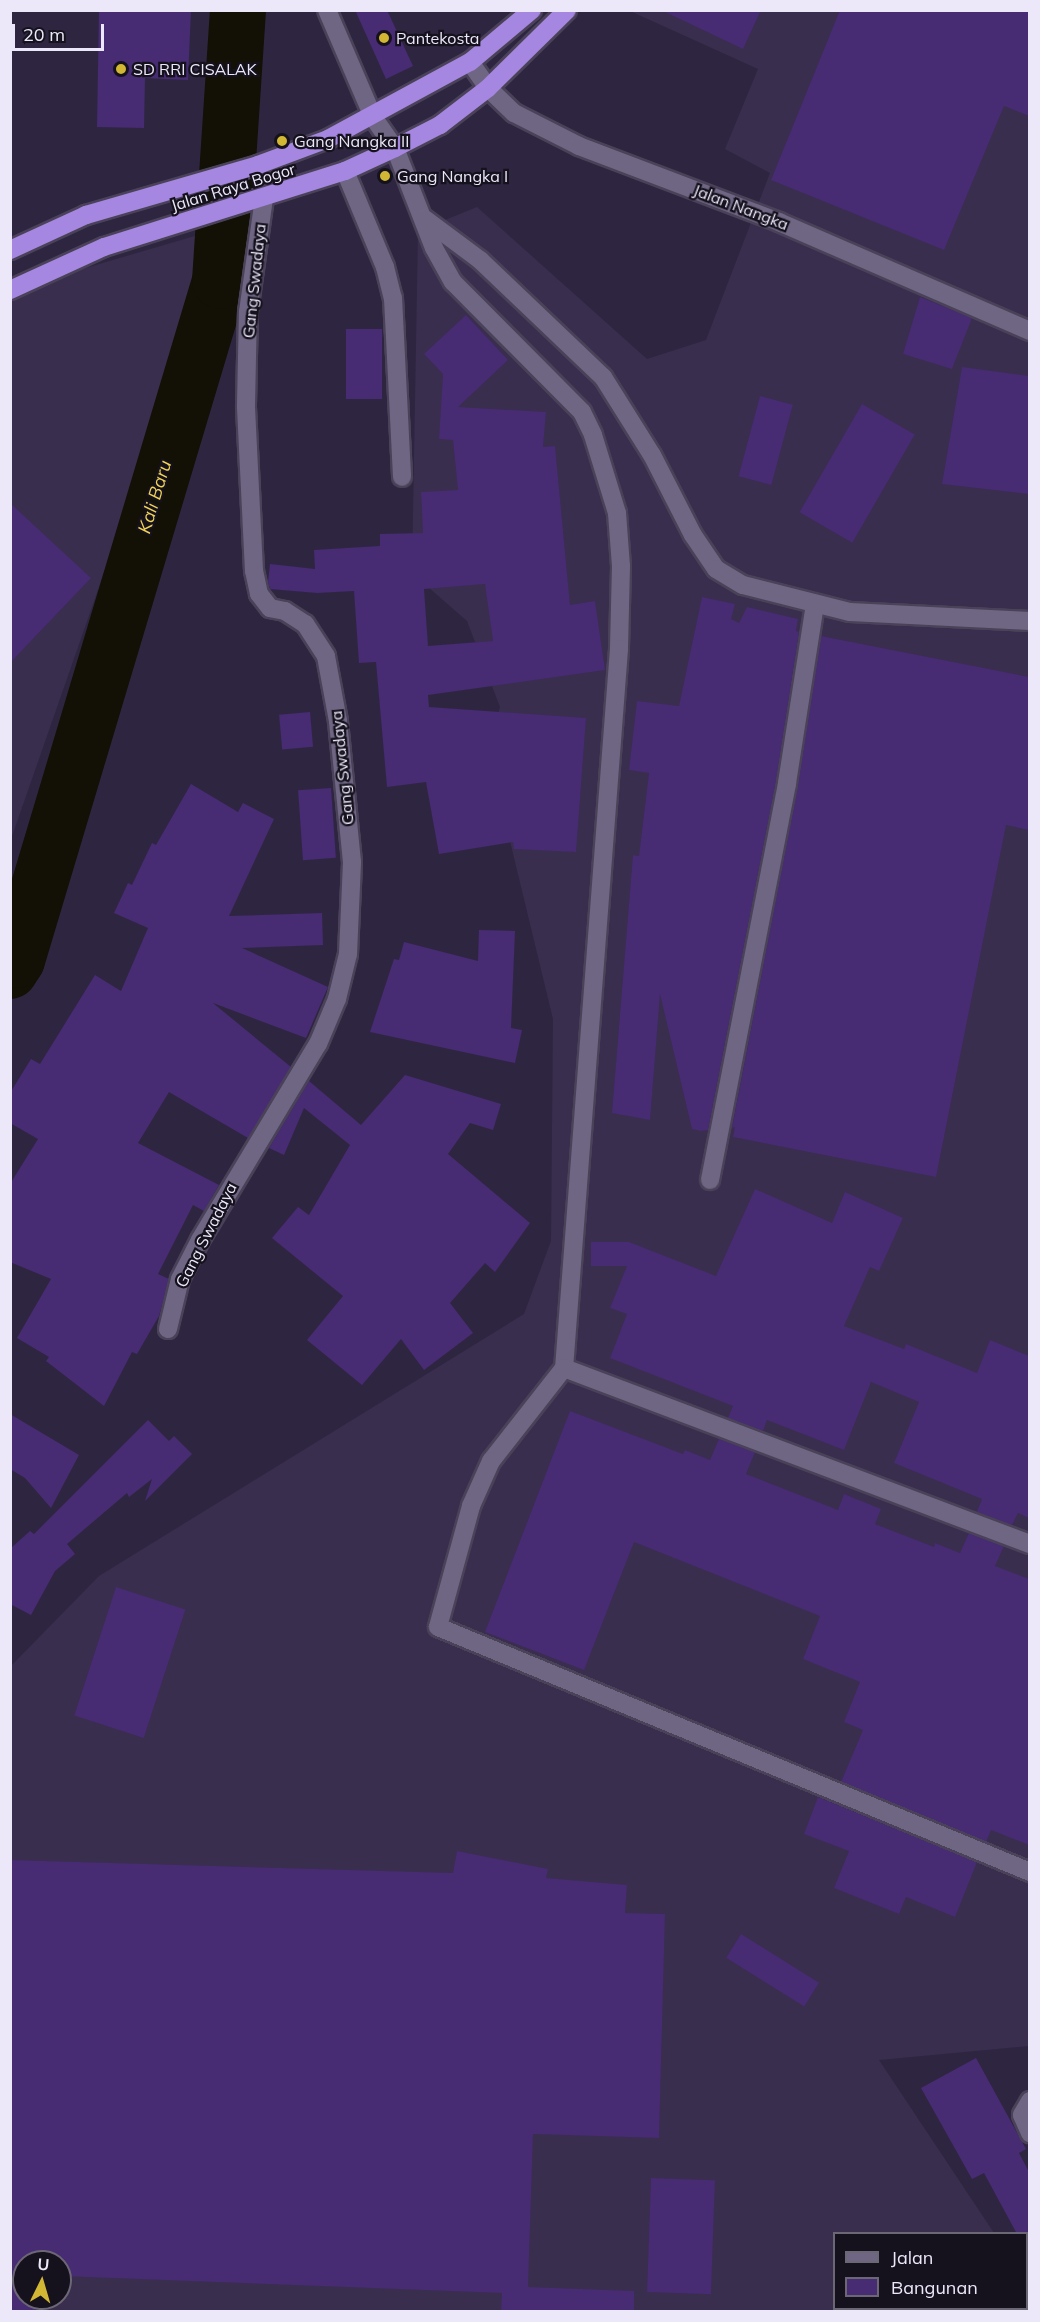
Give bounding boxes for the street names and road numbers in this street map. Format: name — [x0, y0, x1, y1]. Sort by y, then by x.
street label: Jalan Raya Bogor — [168, 159, 298, 215]
street label: Jalan Nangka — [691, 180, 791, 234]
street label: Gang Swadaya — [238, 223, 270, 339]
street label: Gang Swadaya — [326, 710, 358, 826]
street label: Gang Swadaya — [171, 1180, 241, 1290]

